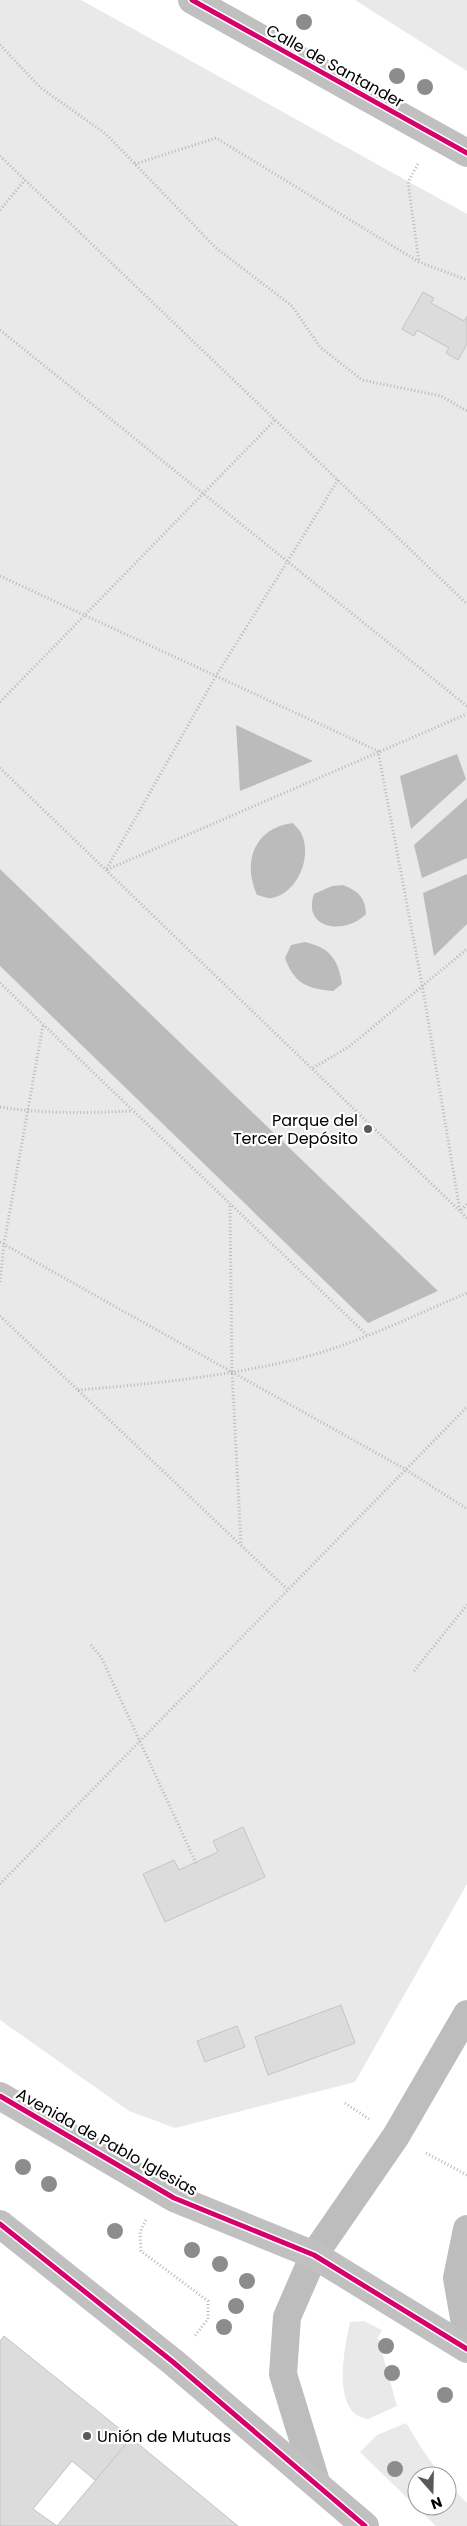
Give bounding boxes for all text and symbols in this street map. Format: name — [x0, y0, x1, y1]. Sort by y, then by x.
street label: Calle de Santander — [262, 19, 408, 113]
place label: Parque del Tercer Depósito — [233, 1109, 358, 1150]
marker: Parque del Tercer Depósito — [362, 1123, 374, 1135]
street label: Avenida de Pablo Iglesias — [12, 2082, 202, 2202]
place label: Unión de Mutuas — [97, 2425, 231, 2448]
marker: Unión de Mutuas — [81, 2430, 93, 2442]
north arrow — [407, 2466, 457, 2516]
text: N — [428, 2492, 445, 2514]

